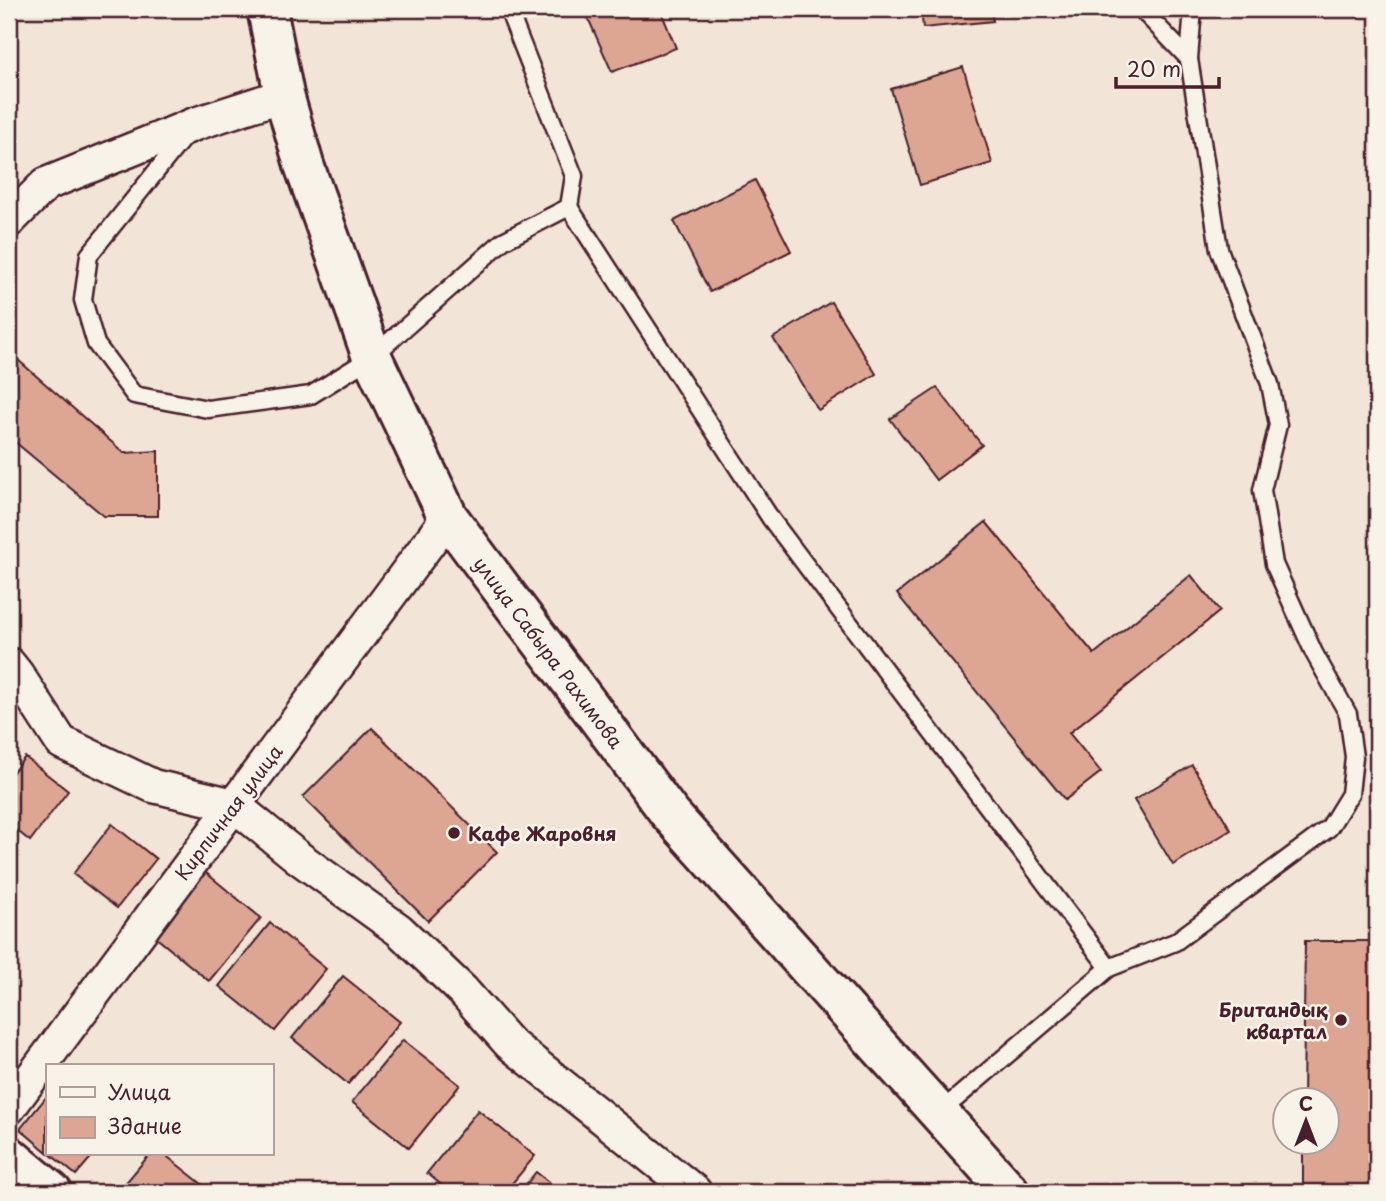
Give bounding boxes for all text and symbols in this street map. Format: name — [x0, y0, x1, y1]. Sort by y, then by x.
scale bar — [1116, 46, 1220, 90]
text: 20 m — [1127, 52, 1181, 84]
street label: улица Сабыра Рахимова — [468, 550, 631, 754]
street label: Кирпичная улица — [168, 738, 288, 886]
place label: Кафе Жаровня — [468, 819, 617, 847]
marker: Кафе Жаровня — [446, 825, 462, 841]
place label: Британдық квартал — [1219, 995, 1328, 1045]
marker: Британдық квартал — [1333, 1012, 1349, 1028]
legend — [46, 1064, 273, 1156]
text: Улица — [108, 1075, 171, 1107]
north arrow — [1270, 1086, 1340, 1156]
text: С — [1299, 1089, 1313, 1117]
text: Здание — [108, 1109, 182, 1141]

